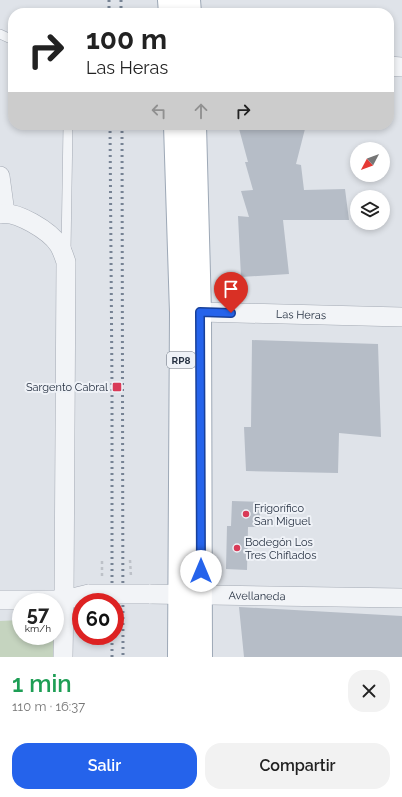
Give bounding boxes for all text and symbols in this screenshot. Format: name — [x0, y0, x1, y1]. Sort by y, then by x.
text: 100 m — [86, 23, 167, 56]
icon: right — [20, 24, 72, 76]
text: Las Heras — [86, 57, 168, 78]
icon: left — [148, 100, 170, 122]
icon: ahead — [190, 100, 212, 122]
icon: right — [232, 100, 254, 122]
north arrow — [350, 142, 390, 182]
map controls — [350, 142, 390, 230]
button: layers — [350, 190, 390, 230]
pin — [214, 272, 248, 313]
icon: arrive — [220, 278, 242, 300]
street label: Las Heras — [276, 308, 326, 322]
road number: RP8 — [167, 352, 195, 368]
place label: Sargento Cabral — [26, 381, 108, 394]
marker: Sargento Cabral — [111, 381, 123, 393]
place label: Frigorífico San Miguel — [254, 502, 311, 528]
marker: Frigorífico San Miguel — [241, 509, 251, 519]
place label: Bodegón Los Tres Chiflados — [245, 536, 316, 562]
marker: Bodegón Los Tres Chiflados — [232, 543, 242, 553]
position arrow — [180, 550, 222, 592]
street label: Avellaneda — [228, 589, 286, 603]
speed limit sign: 60 — [72, 593, 124, 645]
text: 57 — [27, 602, 49, 626]
text: km/h — [25, 623, 51, 634]
text: 1 min — [12, 669, 72, 698]
button: close — [348, 670, 390, 712]
text: 110 m · 16:37 — [12, 699, 85, 714]
button: Salir — [12, 743, 197, 789]
button: Compartir — [205, 743, 390, 789]

